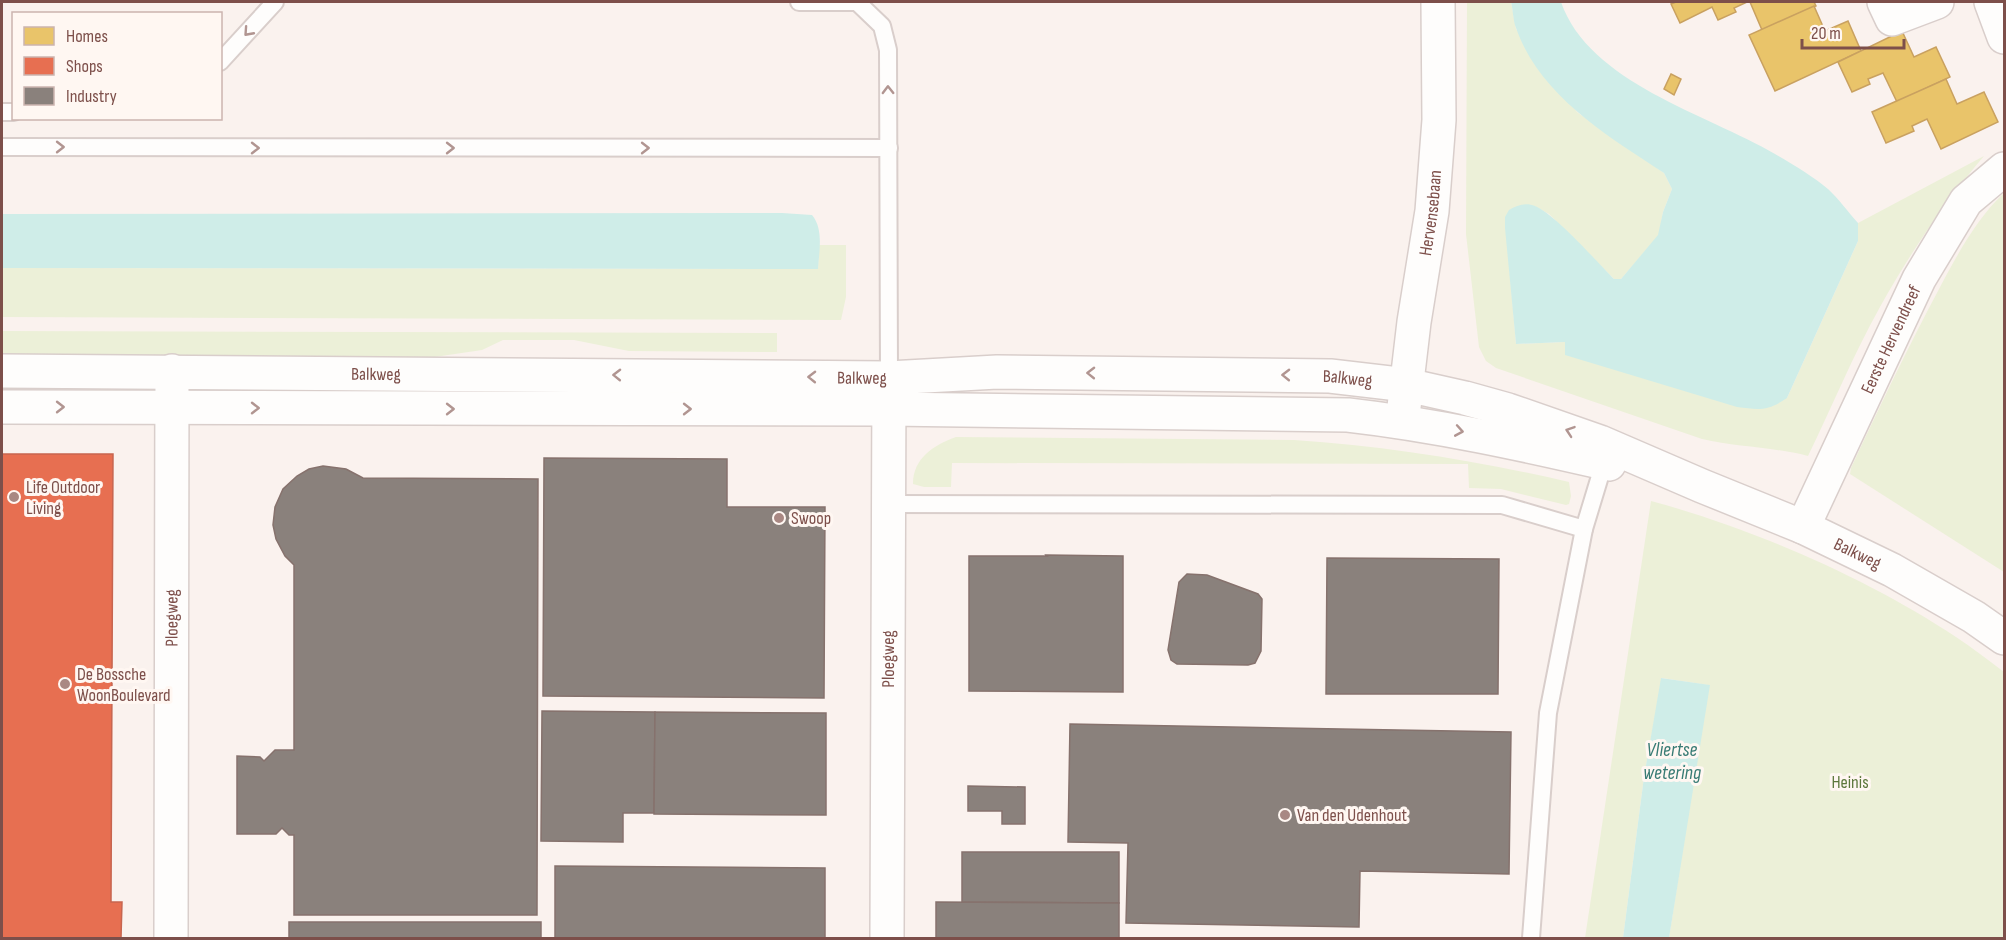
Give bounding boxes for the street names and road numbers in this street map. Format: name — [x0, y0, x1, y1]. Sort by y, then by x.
street label: Hervensebaan — [1414, 169, 1446, 257]
street label: Eerste Hervendreef — [1856, 281, 1925, 397]
street label: Balkweg — [351, 363, 401, 385]
street label: Balkweg — [1323, 365, 1374, 391]
street label: Balkweg — [837, 367, 887, 388]
street label: Balkweg — [1831, 533, 1885, 574]
street label: Ploegweg — [161, 589, 182, 647]
street label: Ploegweg — [877, 630, 899, 688]

